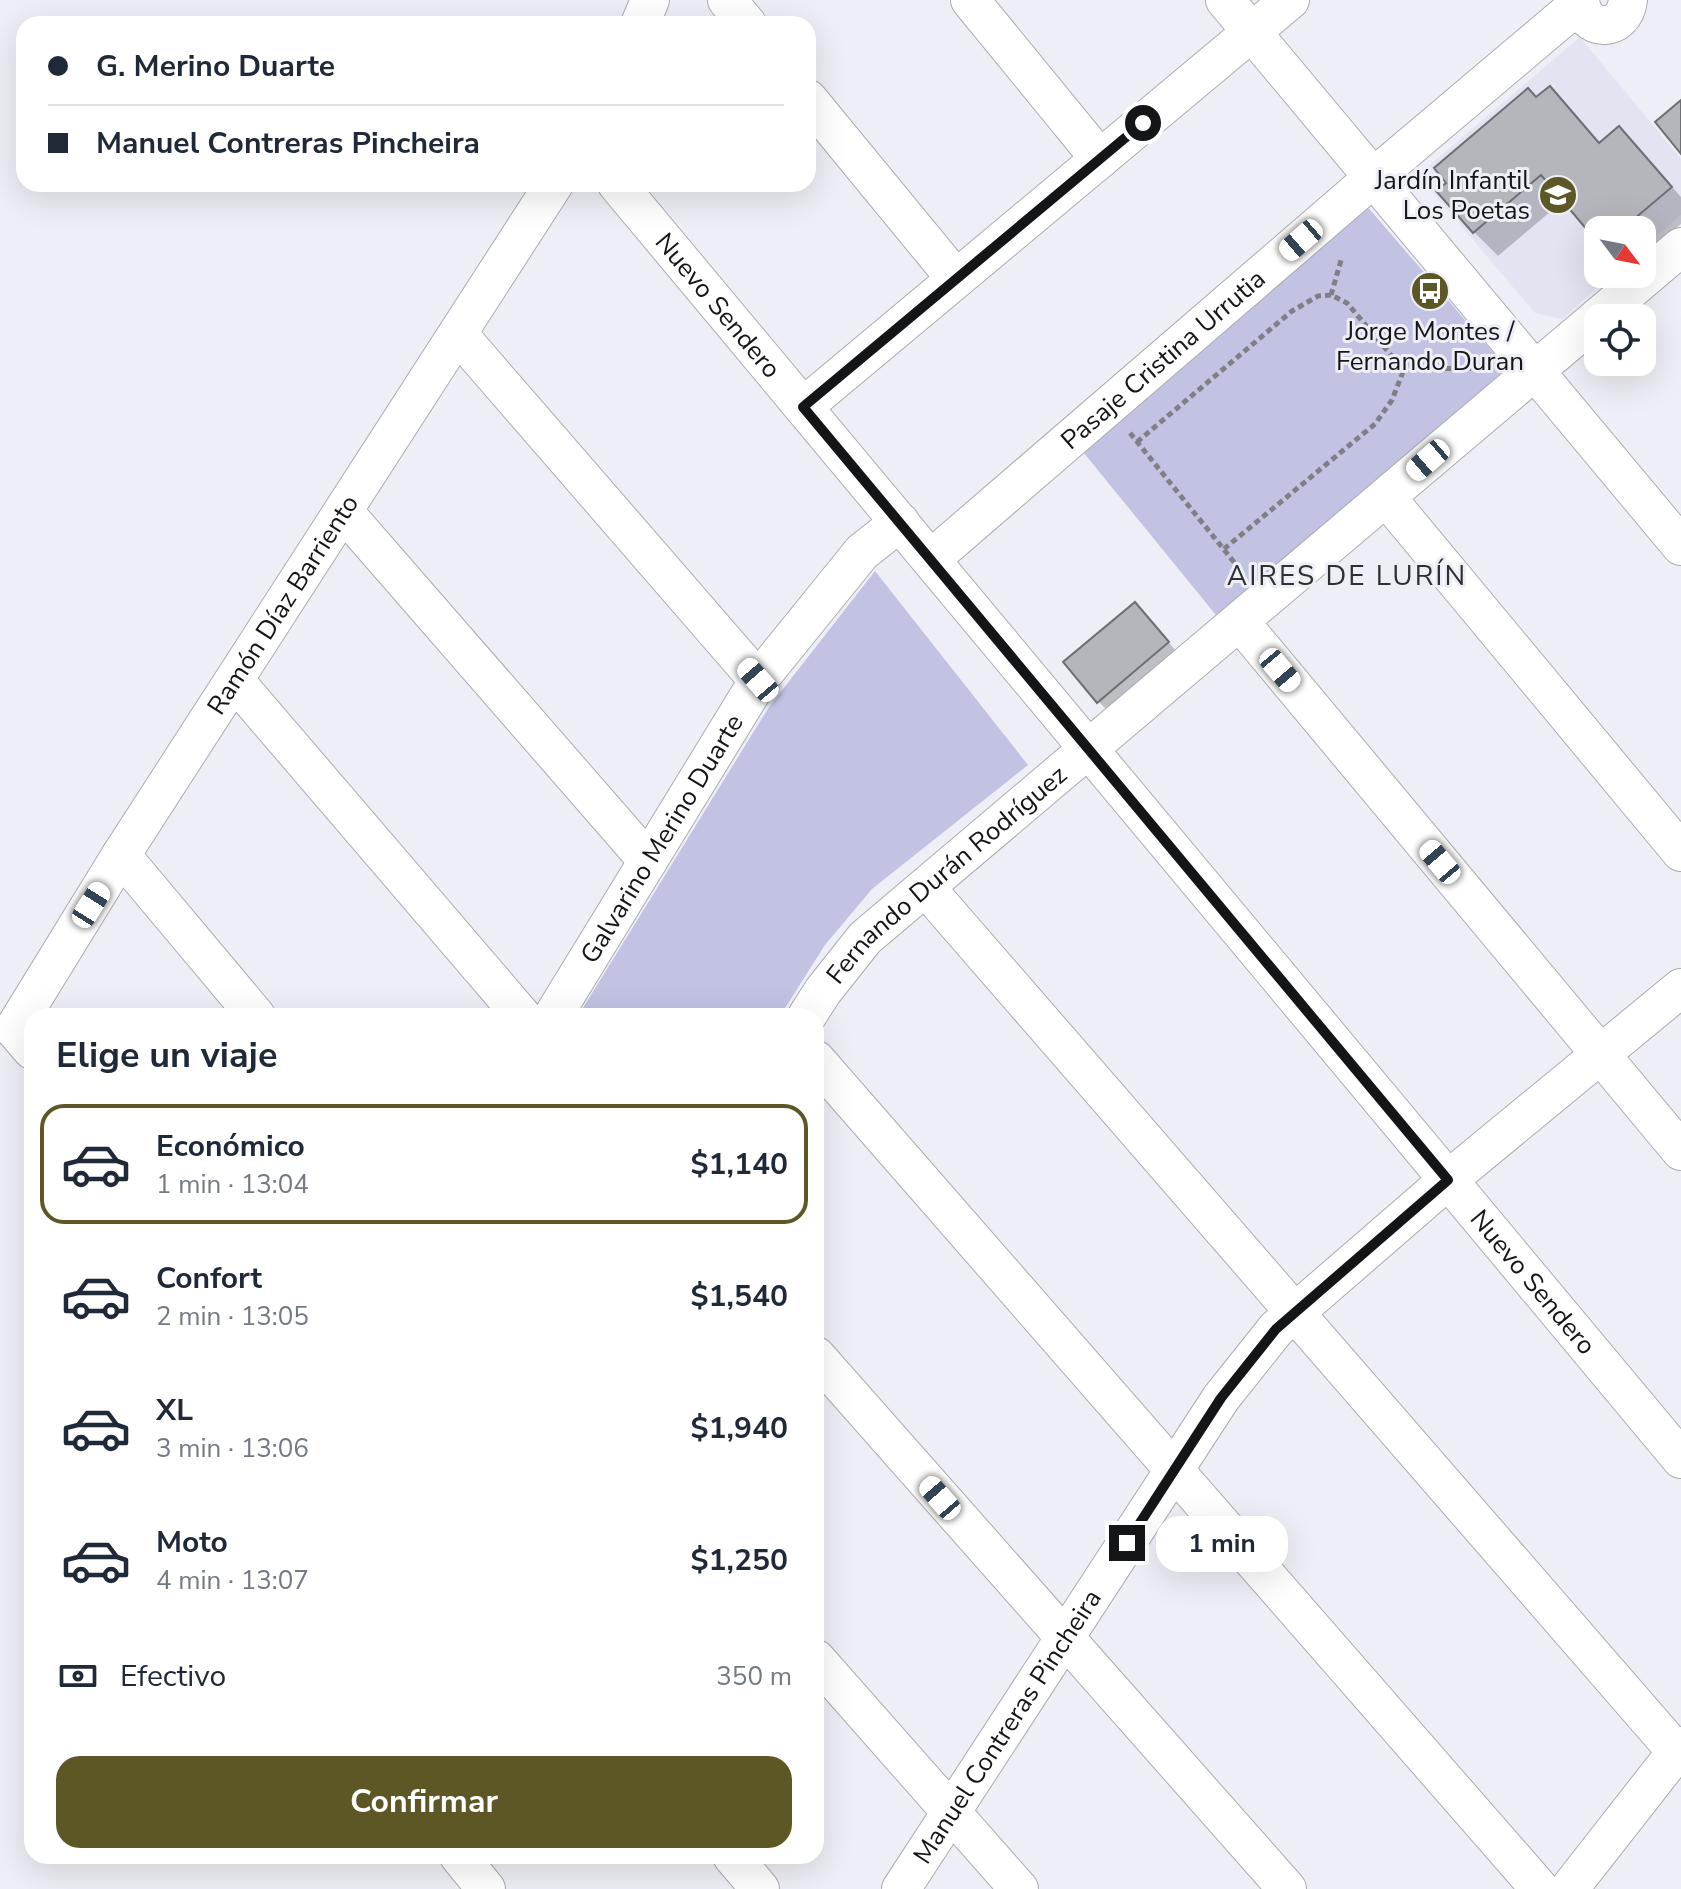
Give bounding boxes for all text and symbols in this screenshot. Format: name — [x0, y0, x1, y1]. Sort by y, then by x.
text: G. Merino Duarte — [96, 46, 335, 87]
route start — [1125, 105, 1161, 141]
text: Manuel Contreras Pincheira — [96, 123, 480, 164]
place label: Jardín Infantil Los Poetas — [1374, 163, 1530, 228]
school or university icon: Jardín Infantil Los Poetas — [1537, 174, 1579, 216]
car — [1275, 215, 1327, 265]
north arrow — [1584, 216, 1656, 288]
map controls — [1584, 216, 1656, 376]
street label: Nuevo Sendero — [647, 226, 789, 386]
street label: Pasaje Cristina Urrutia — [1053, 262, 1273, 458]
bus stop icon: Jorge Montes / Fernando Duran — [1409, 270, 1451, 312]
button: locate — [1584, 304, 1656, 376]
place label: Jorge Montes / Fernando Duran — [1336, 314, 1524, 379]
car — [1402, 435, 1454, 485]
street label: Ramón Díaz Barriento — [199, 488, 367, 722]
district label: AIRES DE LURÍN — [1227, 557, 1467, 595]
car — [1255, 644, 1305, 696]
car — [733, 654, 783, 706]
street label: Galvarino Merino Duarte — [572, 708, 752, 970]
street label: Fernando Durán Rodríguez — [818, 758, 1074, 991]
car — [1415, 836, 1465, 888]
car — [68, 878, 114, 932]
text: Elige un viaje — [56, 1031, 277, 1080]
text: Económico — [156, 1126, 305, 1167]
icon: car — [60, 1128, 132, 1200]
text: $1,140 — [691, 1144, 788, 1185]
text: 1 min · 13:04 — [156, 1167, 309, 1202]
street label: Nuevo Sendero — [1462, 1202, 1604, 1362]
text: Confort — [156, 1258, 262, 1299]
icon: car — [60, 1260, 132, 1332]
text: $1,540 — [691, 1276, 788, 1317]
text: 2 min · 13:05 — [156, 1299, 309, 1334]
text: XL — [156, 1390, 193, 1431]
icon: car — [60, 1392, 132, 1464]
text: $1,940 — [691, 1408, 788, 1449]
text: 3 min · 13:06 — [156, 1431, 309, 1466]
car — [915, 1472, 965, 1524]
callout: 1 min — [1155, 1515, 1287, 1571]
text: Moto — [156, 1522, 228, 1563]
icon: car — [60, 1524, 132, 1596]
route end — [1109, 1525, 1145, 1561]
text: 1 min — [1188, 1526, 1256, 1561]
text: $1,250 — [691, 1540, 788, 1581]
text: 4 min · 13:07 — [156, 1563, 309, 1598]
street label: Manuel Contreras Pincheira — [905, 1583, 1110, 1871]
icon: cash — [56, 1654, 100, 1698]
text: Efectivo — [120, 1656, 226, 1697]
text: 350 m — [716, 1659, 792, 1694]
button: Confirmar — [56, 1756, 792, 1848]

